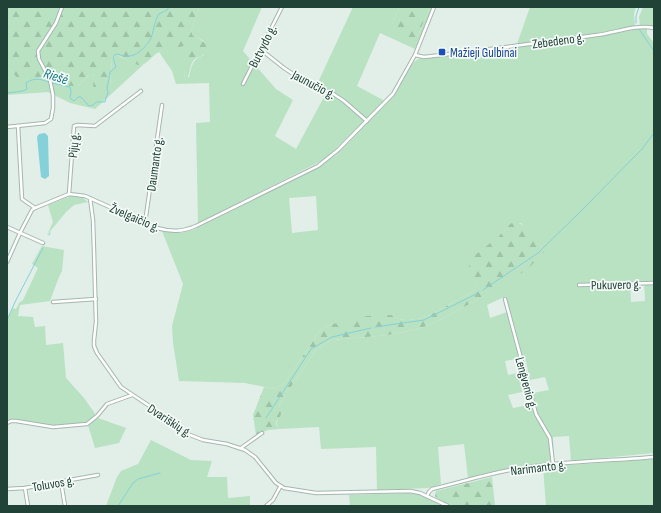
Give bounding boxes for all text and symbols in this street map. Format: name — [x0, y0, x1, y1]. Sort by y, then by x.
street label: Butvydo g. — [245, 22, 280, 70]
street label: Zebedeno g. — [531, 29, 585, 53]
place label: Mažieji Gulbinai — [450, 45, 517, 61]
marker: Mažieji Gulbinai — [437, 47, 447, 57]
water label: Riešė — [41, 65, 71, 89]
street label: Jaunučio g. — [288, 66, 338, 103]
street label: Pijų g. — [65, 132, 83, 159]
street label: Daumanto g. — [143, 136, 167, 192]
street label: Žvelgaičio g. — [107, 200, 162, 236]
street label: Pukuvero g. — [591, 277, 641, 293]
street label: Lengvenio g. — [511, 355, 541, 411]
street label: Dvariškių g. — [144, 401, 195, 441]
street label: Narimanto g. — [509, 457, 567, 479]
street label: Toluvos g. — [31, 472, 75, 496]

